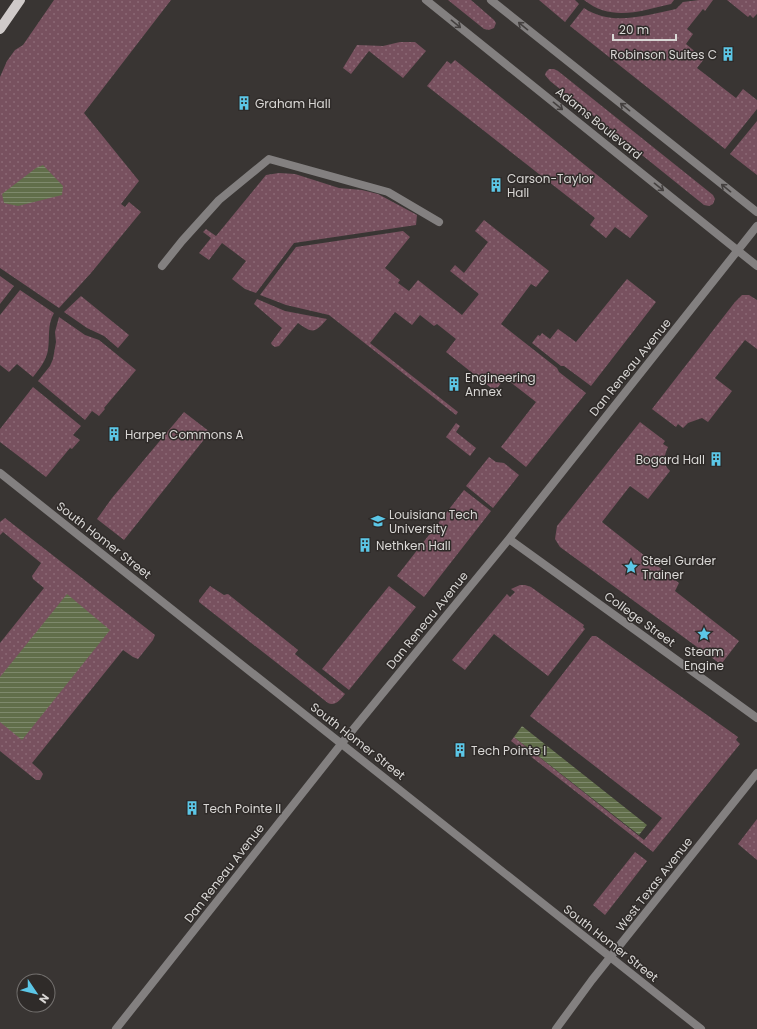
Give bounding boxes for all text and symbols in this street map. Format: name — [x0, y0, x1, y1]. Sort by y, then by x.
scale bar — [613, 16, 676, 42]
one-way arrow — [451, 20, 462, 29]
text: 20 m — [619, 21, 649, 38]
one-way arrow — [517, 22, 528, 31]
place label: Robinson Suites C — [610, 46, 717, 63]
building icon: Robinson Suites C — [720, 46, 736, 62]
street label: Adams Boulevard — [552, 83, 646, 163]
building icon: Graham Hall — [236, 95, 252, 111]
place label: Graham Hall — [255, 95, 331, 112]
one-way arrow — [552, 101, 563, 110]
one-way arrow — [619, 103, 630, 112]
place label: Carson-Taylor Hall — [507, 170, 594, 201]
building icon: Carson-Taylor Hall — [488, 177, 504, 193]
one-way arrow — [654, 183, 665, 191]
one-way arrow — [721, 184, 732, 193]
street label: Dan Reneau Avenue — [585, 314, 675, 420]
place label: Engineering Annex — [465, 369, 536, 400]
building icon: Engineering Annex — [446, 376, 462, 392]
building icon: Harper Commons A — [106, 426, 122, 442]
place label: Harper Commons A — [125, 426, 244, 443]
place label: Bogard Hall — [636, 451, 705, 468]
building icon: Bogard Hall — [708, 451, 724, 467]
street label: South Homer Street — [53, 498, 155, 582]
place label: Louisiana Tech University — [389, 506, 478, 537]
school or university icon: Louisiana Tech University — [370, 513, 386, 529]
building icon: Nethken Hall — [357, 537, 373, 553]
place label: Nethken Hall — [376, 537, 451, 554]
place label: Steel Gurder Trainer — [642, 552, 716, 583]
place icon: Steel Gurder Trainer — [623, 559, 639, 575]
street label: Dan Reneau Avenue — [382, 567, 472, 673]
street label: College Street — [601, 587, 679, 651]
place icon: Steam Engine — [696, 626, 712, 642]
place label: Steam Engine — [684, 643, 724, 674]
street label: South Homer Street — [307, 699, 409, 783]
building icon: Tech Pointe I — [452, 742, 468, 758]
place label: Tech Pointe I — [471, 742, 546, 759]
building icon: Tech Pointe II — [184, 800, 200, 816]
place label: Tech Pointe II — [203, 800, 281, 817]
street label: Dan Reneau Avenue — [180, 820, 268, 926]
street label: West Texas Avenue — [612, 833, 696, 935]
street label: South Homer Street — [560, 901, 662, 985]
north arrow — [16, 973, 56, 1013]
text: N — [35, 991, 53, 1007]

